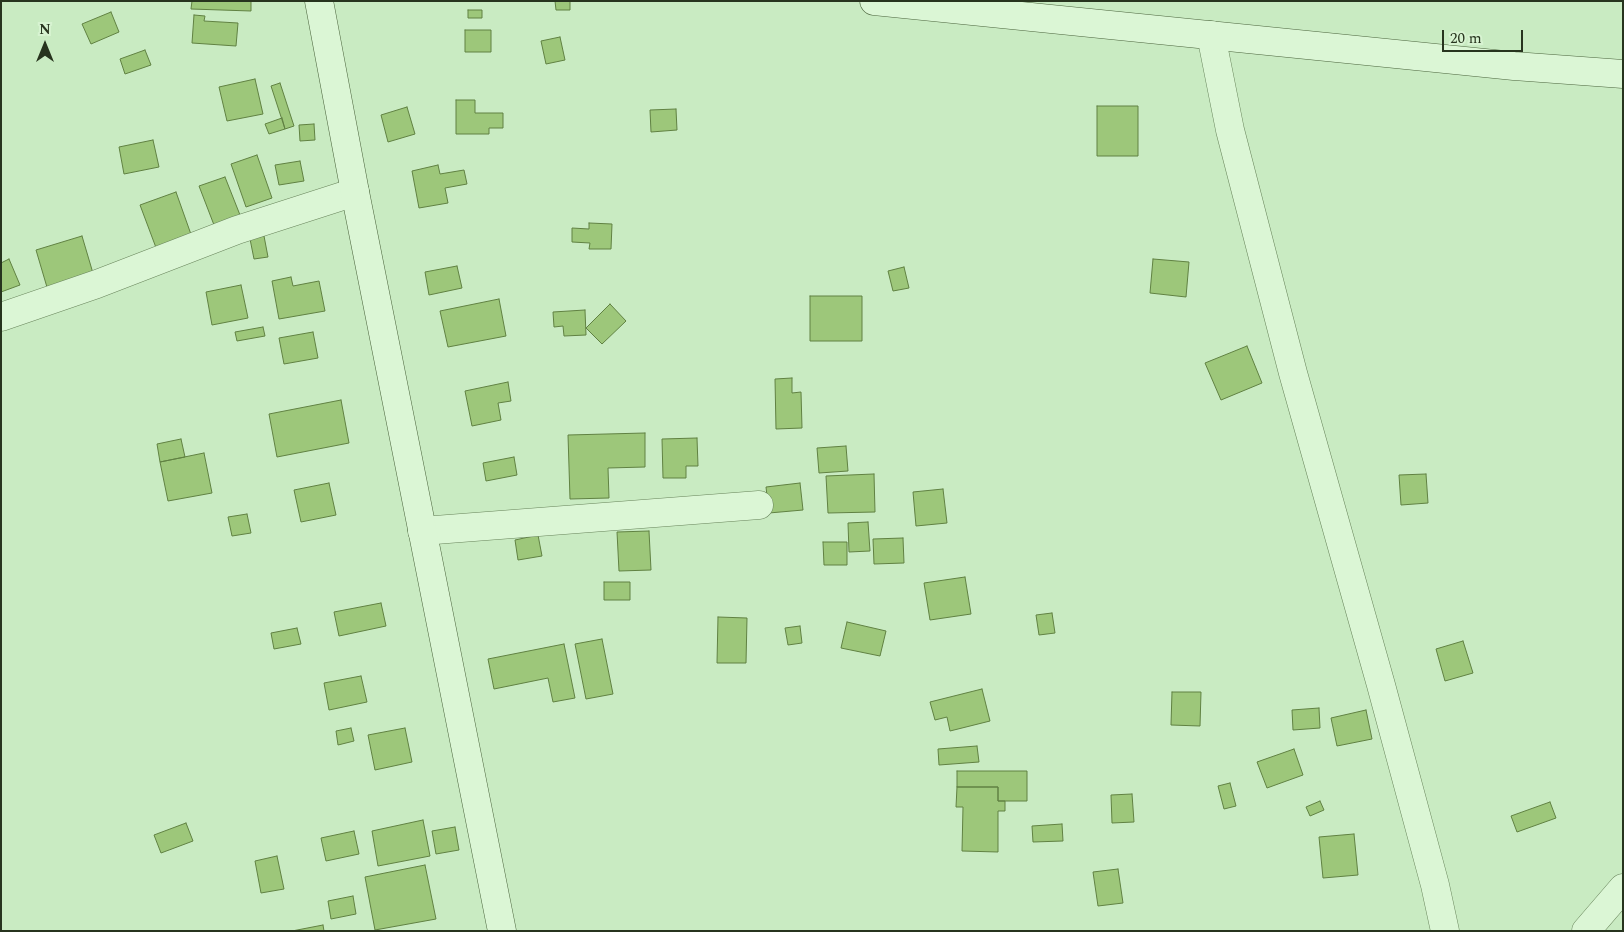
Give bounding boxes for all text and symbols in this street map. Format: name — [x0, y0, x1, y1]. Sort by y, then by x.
text: N — [39, 19, 51, 40]
north arrow — [20, 20, 70, 70]
scale bar — [1444, 20, 1525, 52]
text: 20 m — [1450, 27, 1482, 50]

